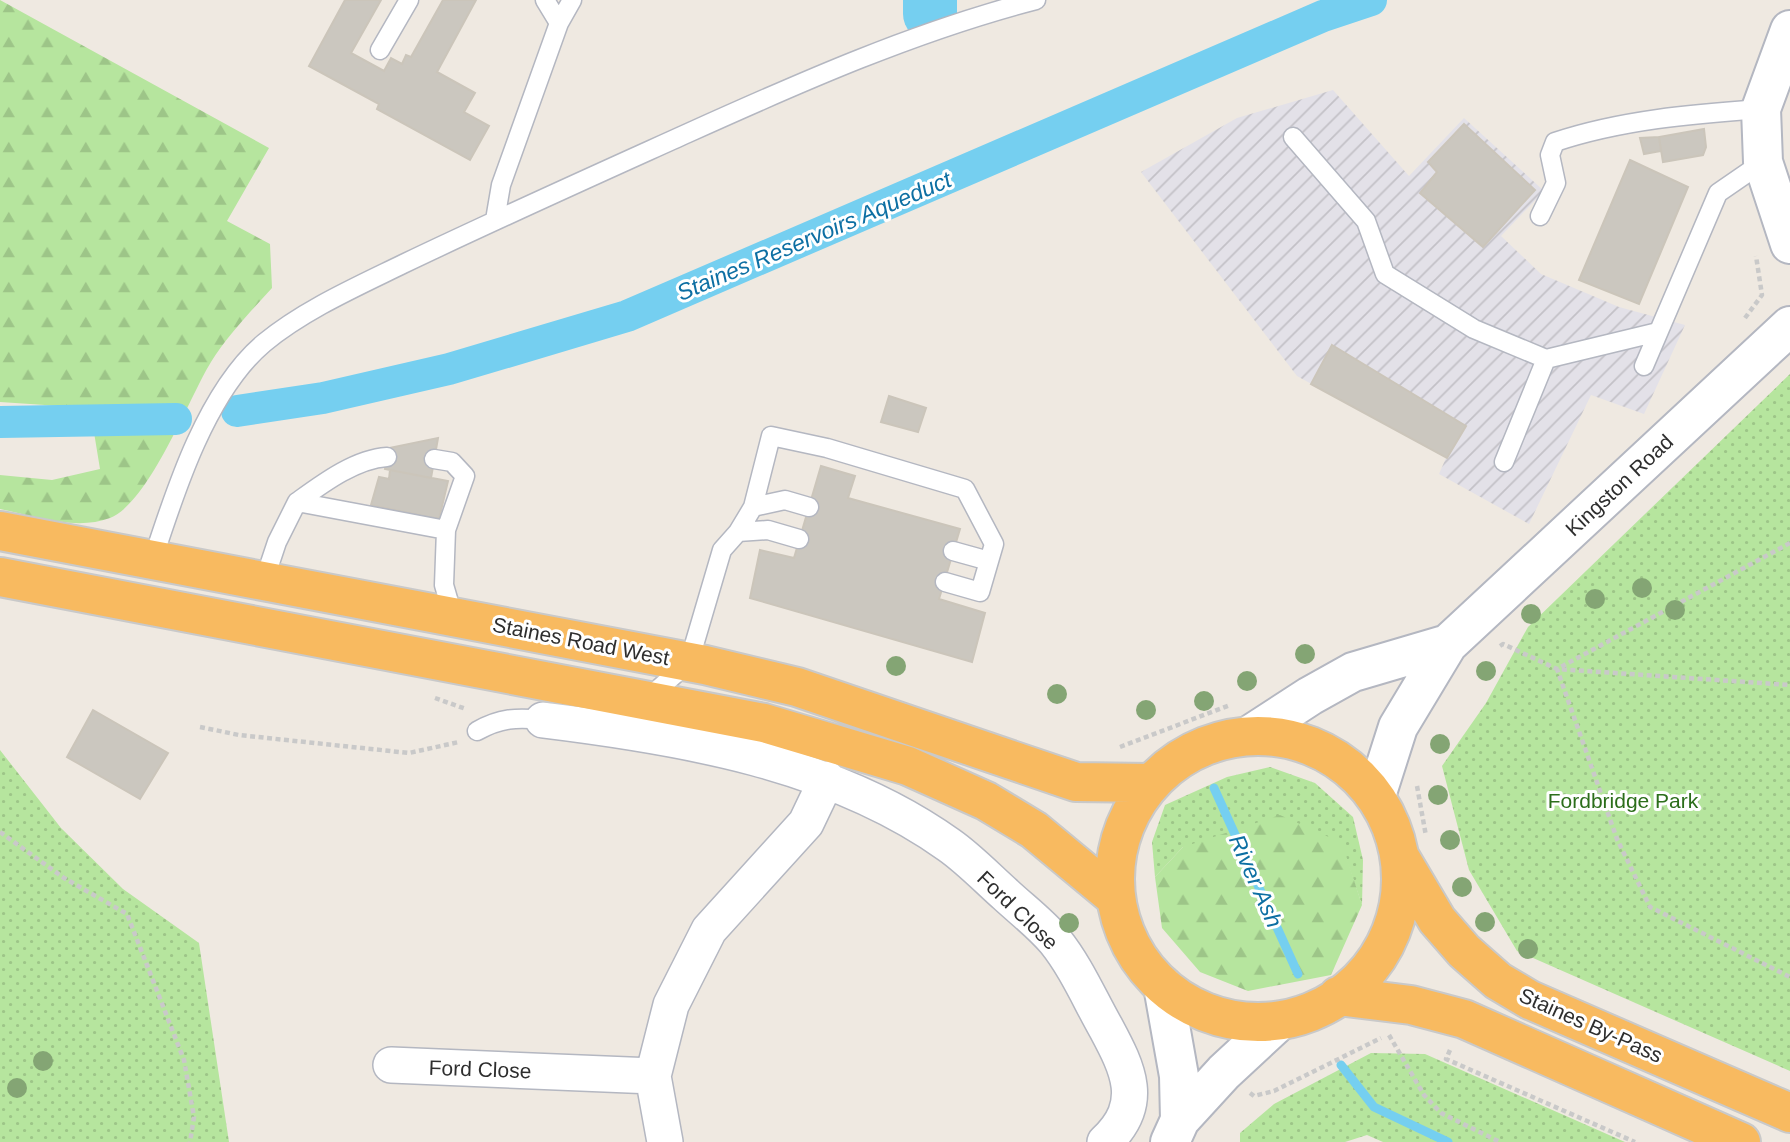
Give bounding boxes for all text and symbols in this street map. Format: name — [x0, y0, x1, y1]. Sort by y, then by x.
water label: Staines Reservoirs Aqueduct — [673, 166, 957, 306]
street label: Kingston Road — [1561, 430, 1677, 540]
street label: Staines Road West — [491, 613, 671, 669]
park label: Fordbridge Park — [1548, 789, 1699, 812]
water label: River Ash — [1224, 831, 1288, 931]
street label: Ford Close — [973, 866, 1063, 954]
street label: Staines By-Pass — [1516, 983, 1666, 1067]
street label: Ford Close — [428, 1056, 532, 1082]

